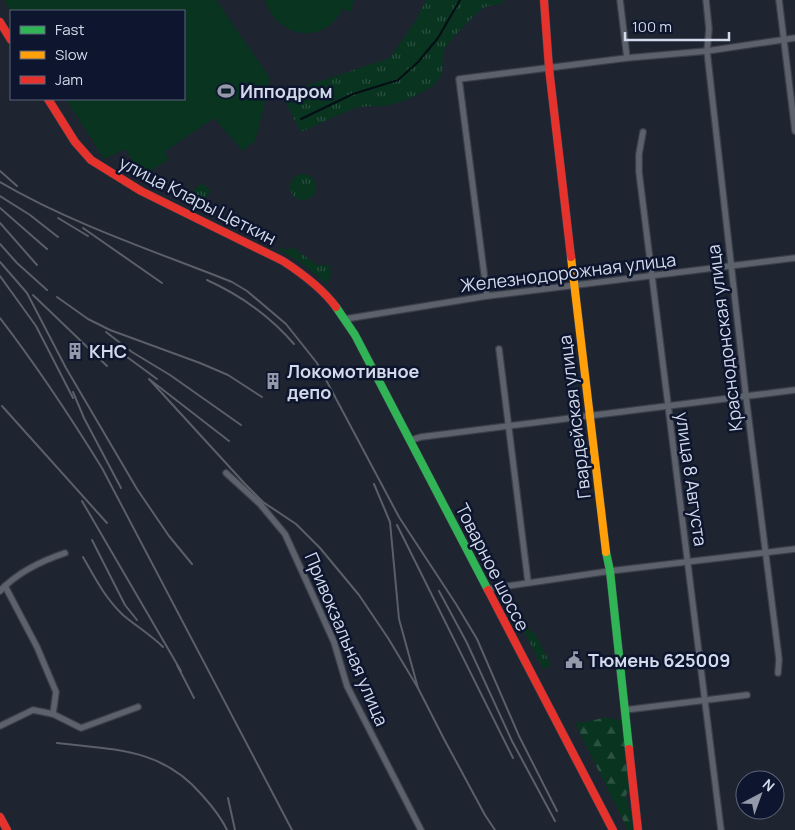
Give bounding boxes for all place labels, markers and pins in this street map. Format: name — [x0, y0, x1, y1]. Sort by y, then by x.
place label: Ипподром — [240, 79, 333, 103]
sports icon: Ипподром — [216, 81, 236, 101]
place label: КНС — [89, 339, 127, 363]
building icon: КНС — [65, 341, 85, 361]
place label: Локомотивное депо — [287, 359, 420, 404]
building icon: Локомотивное депо — [263, 371, 283, 391]
place label: Тюмень 625009 — [588, 648, 730, 672]
public building icon: Тюмень 625009 — [564, 650, 584, 670]

